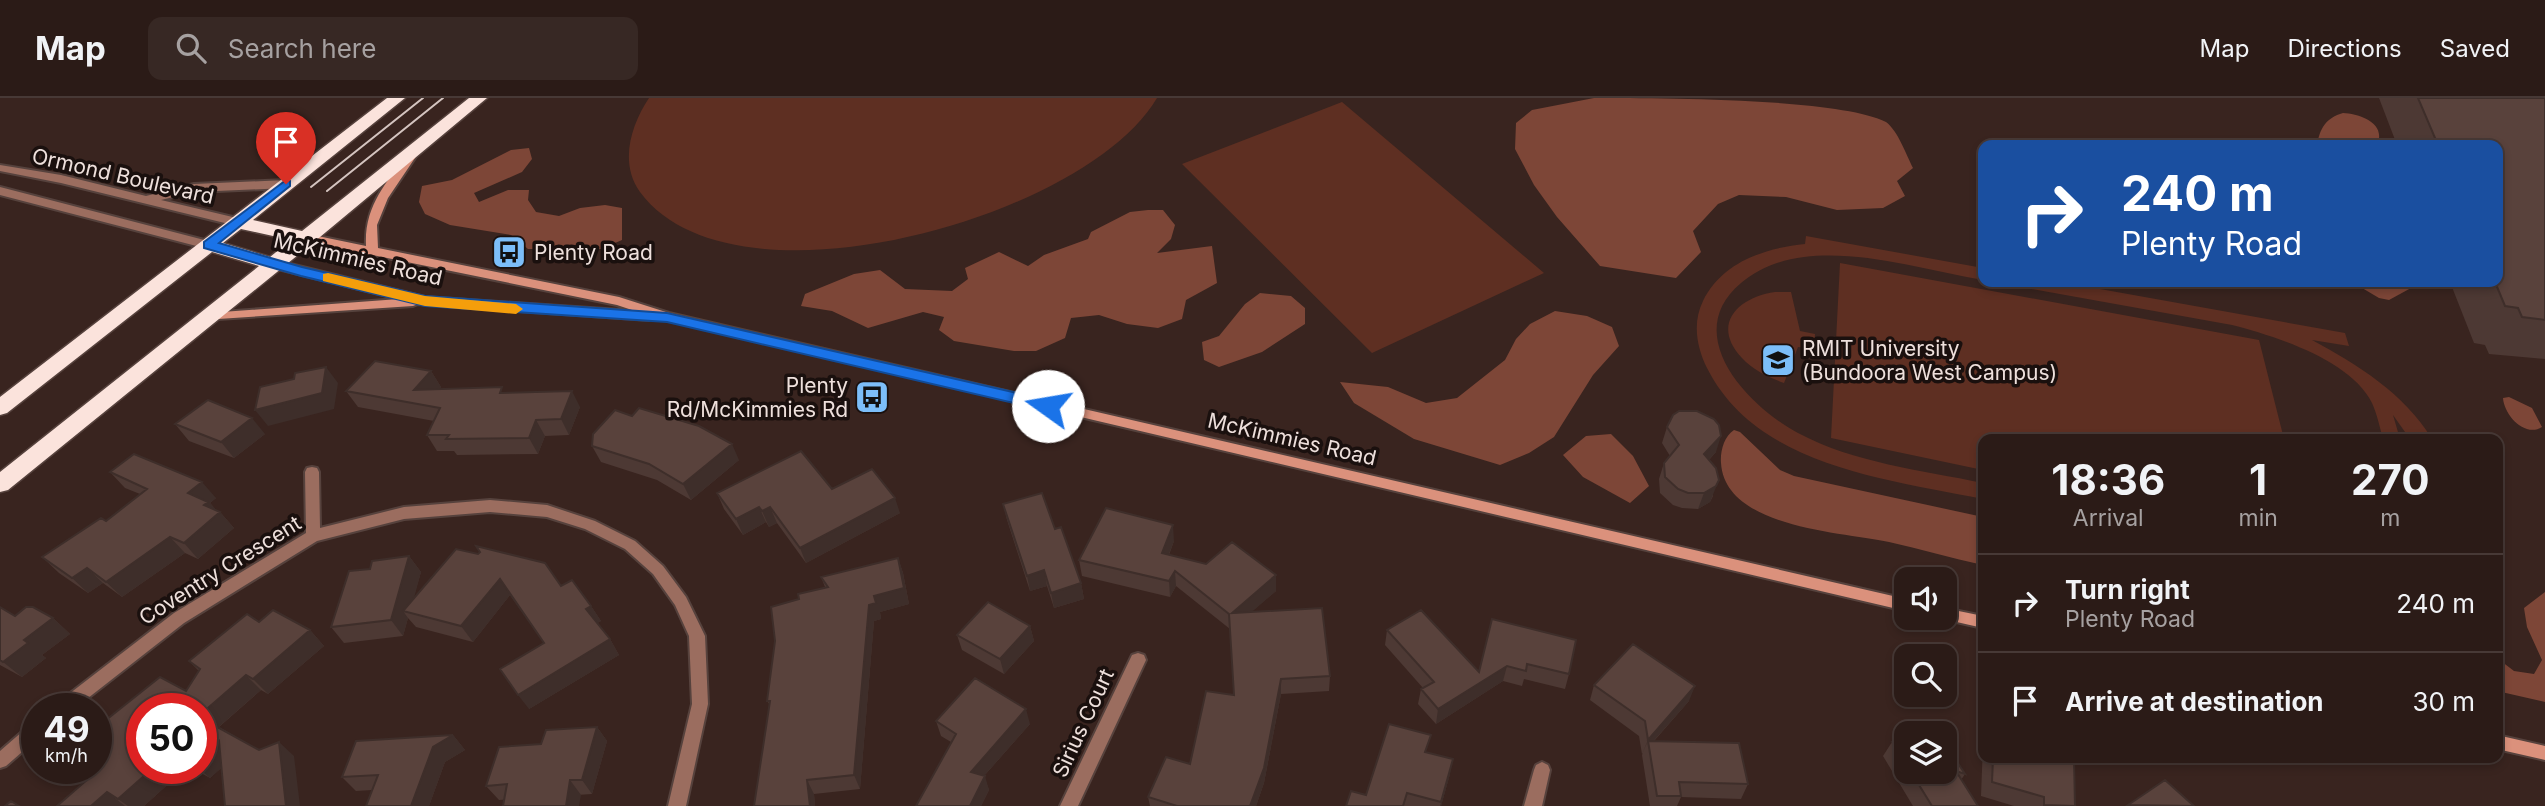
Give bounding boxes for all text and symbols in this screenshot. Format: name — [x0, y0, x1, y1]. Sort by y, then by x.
search box — [148, 17, 638, 80]
text: Map — [35, 28, 106, 68]
icon: search — [172, 29, 210, 67]
text: Search here — [228, 33, 376, 64]
text: Map — [2200, 34, 2249, 63]
text: Directions — [2287, 34, 2402, 63]
text: Saved — [2440, 34, 2510, 63]
pin — [256, 112, 316, 184]
icon: arrive — [267, 123, 305, 161]
street label: Ormond Boulevard — [30, 143, 216, 209]
text: 240 m — [2121, 164, 2274, 223]
icon: right — [2006, 168, 2097, 259]
text: Plenty Road — [2121, 224, 2302, 263]
street label: McKimmies Road — [271, 227, 445, 291]
bus stop icon: Plenty Road — [490, 233, 528, 271]
place label: Plenty Road — [534, 240, 653, 265]
place label: RMIT University (Bundoora West Campus) — [1802, 336, 2057, 385]
school or university icon: RMIT University (Bundoora West Campus) — [1759, 341, 1797, 379]
position arrow — [1011, 369, 1085, 443]
place label: Plenty Rd/McKimmies Rd — [667, 373, 848, 422]
bus stop icon: Plenty Rd/McKimmies Rd — [853, 378, 891, 416]
street label: McKimmies Road — [1205, 407, 1379, 471]
text: 18:36 — [2051, 454, 2165, 505]
text: 1 — [2249, 454, 2267, 505]
text: 270 — [2351, 454, 2430, 505]
text: Arrival — [2073, 504, 2144, 532]
text: min — [2238, 504, 2278, 532]
text: m — [2380, 504, 2400, 532]
street label: Coventry Crescent — [134, 510, 306, 630]
map controls — [1894, 567, 1957, 784]
button: sound — [1894, 567, 1957, 630]
text: Turn right — [2065, 574, 2190, 605]
icon: right — [2006, 584, 2044, 622]
text: 240 m — [2396, 588, 2475, 619]
text: Plenty Road — [2065, 605, 2195, 633]
button: search — [1894, 644, 1957, 707]
street label: Sirius Court — [1047, 665, 1119, 781]
icon: arrive — [2006, 682, 2044, 720]
text: Arrive at destination — [2065, 686, 2324, 717]
text: 30 m — [2412, 686, 2475, 717]
speed limit sign: 50 — [126, 693, 217, 784]
text: 49 — [43, 708, 90, 750]
button: layers — [1894, 721, 1957, 784]
text: km/h — [45, 745, 88, 766]

